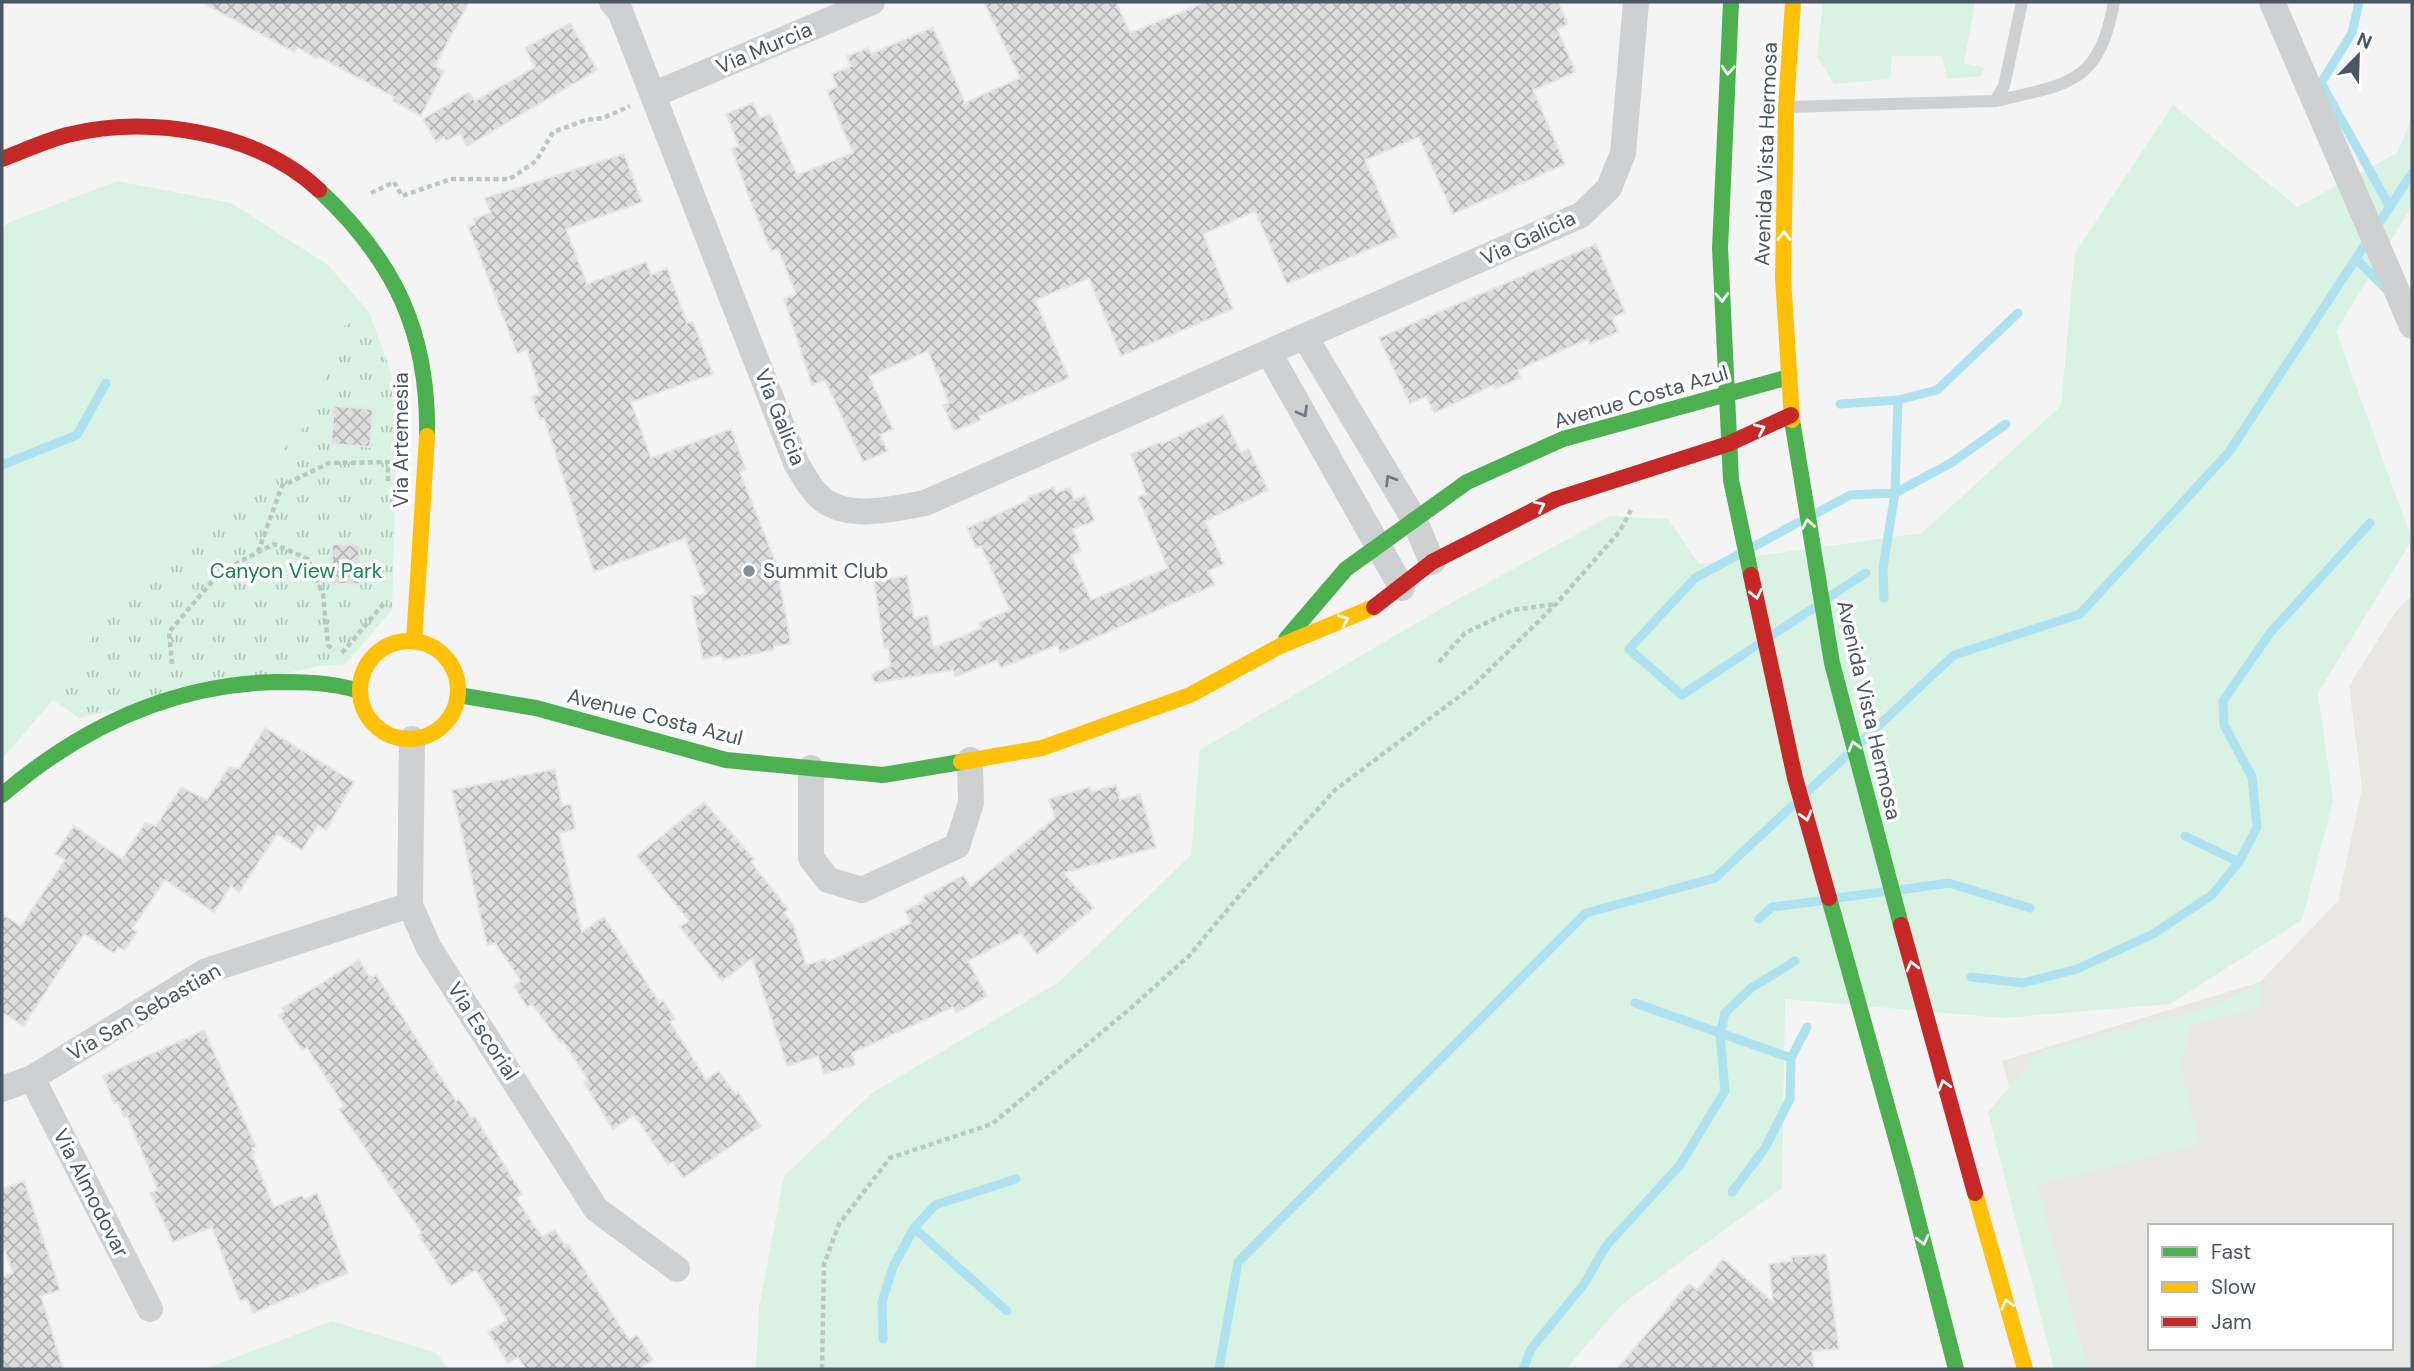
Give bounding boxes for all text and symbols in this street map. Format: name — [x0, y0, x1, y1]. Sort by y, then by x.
street label: Via Murcia — [712, 15, 816, 81]
north arrow — [2323, 21, 2393, 91]
text: N — [2353, 27, 2376, 55]
street label: Avenida Vista Hermosa — [1748, 42, 1784, 266]
one-way arrow — [1721, 65, 1736, 76]
street label: Via Galicia — [1476, 204, 1580, 272]
one-way arrow — [1776, 230, 1791, 241]
one-way arrow — [1714, 292, 1729, 303]
street label: Avenue Costa Azul — [1551, 359, 1731, 435]
street label: Via Galicia — [748, 365, 812, 469]
street label: Via Artemesia — [387, 372, 415, 508]
one-way arrow — [1295, 405, 1308, 417]
one-way arrow — [1752, 424, 1765, 438]
one-way arrow — [1385, 474, 1398, 487]
one-way arrow — [1533, 501, 1545, 515]
one-way arrow — [1801, 518, 1816, 530]
park label: Canyon View Park — [210, 557, 383, 585]
place label: Summit Club — [763, 557, 888, 585]
marker: Summit Club — [741, 563, 757, 579]
one-way arrow — [1747, 588, 1762, 600]
street label: Avenida Vista Hermosa — [1830, 598, 1908, 822]
one-way arrow — [1336, 614, 1349, 628]
street label: Avenue Costa Azul — [564, 682, 746, 752]
one-way arrow — [1848, 741, 1862, 753]
one-way arrow — [1798, 810, 1812, 822]
street label: Via San Sebastian — [62, 957, 226, 1067]
one-way arrow — [1906, 961, 1920, 973]
street label: Via Escorial — [441, 976, 525, 1086]
one-way arrow — [1938, 1079, 1953, 1091]
street label: Via Almodovar — [47, 1124, 136, 1262]
legend — [2148, 1224, 2393, 1350]
one-way arrow — [1915, 1234, 1929, 1246]
text: Fast — [2211, 1238, 2251, 1266]
text: Slow — [2211, 1273, 2256, 1301]
one-way arrow — [2000, 1298, 2015, 1310]
text: Jam — [2211, 1308, 2252, 1336]

